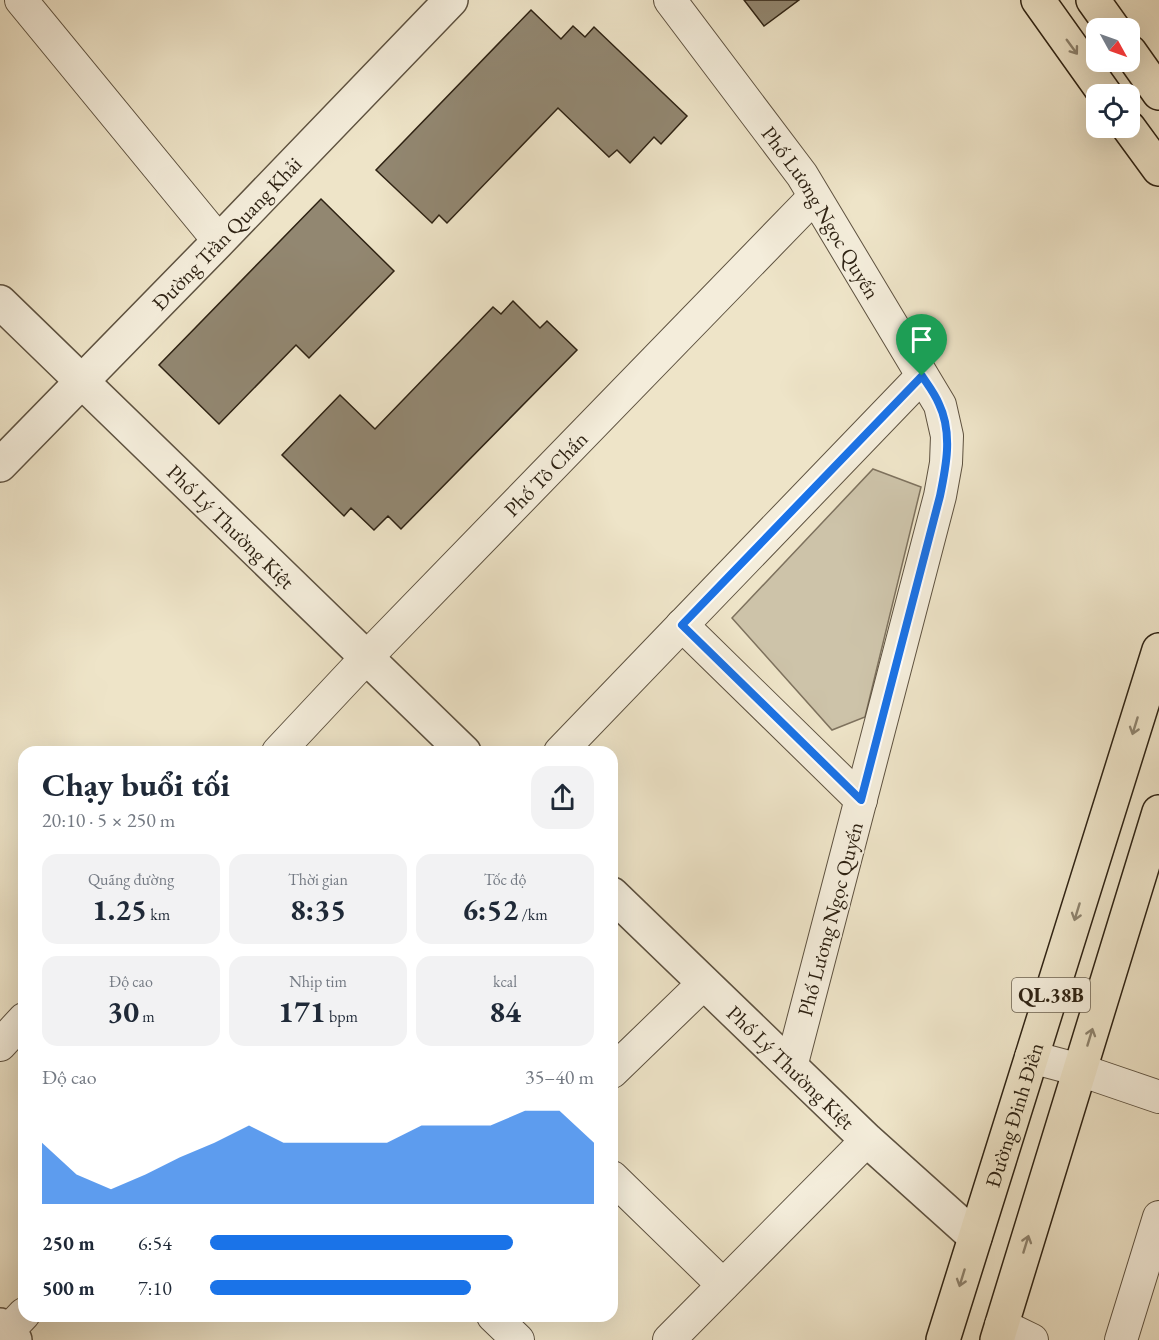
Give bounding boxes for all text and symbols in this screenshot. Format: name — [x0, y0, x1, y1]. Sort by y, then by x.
north arrow — [1086, 18, 1140, 72]
map controls — [1086, 18, 1140, 138]
one-way arrow — [1065, 39, 1078, 55]
button: locate — [1086, 84, 1140, 138]
street label: Phố Lương Ngọc Quyến — [756, 120, 887, 304]
street label: Đường Trần Quang Khải — [146, 150, 307, 316]
pin — [896, 314, 947, 376]
icon: arrive — [905, 323, 938, 356]
street label: Phố Tô Chấn — [498, 425, 593, 522]
street label: Phố Lý Thường Kiệt — [162, 458, 301, 595]
one-way arrow — [1129, 716, 1140, 735]
text: Chạy buổi tối — [42, 763, 230, 806]
button: share — [531, 766, 594, 829]
text: 20:10 · 5 × 250 m — [42, 807, 175, 833]
street label: Phố Lương Ngọc Quyến — [791, 819, 870, 1019]
text: Quãng đường — [88, 869, 174, 890]
text: Thời gian — [288, 869, 348, 890]
text: Tốc độ — [484, 869, 526, 890]
text: 1.25 — [92, 890, 147, 929]
text: 8:35 — [290, 890, 346, 929]
text: 6:52 — [462, 890, 518, 929]
one-way arrow — [1071, 902, 1082, 921]
text: km — [147, 904, 170, 925]
text: /km — [518, 904, 548, 925]
text: Độ cao — [109, 971, 153, 992]
text: Nhịp tim — [289, 971, 347, 992]
text: kcal — [493, 971, 517, 992]
road number: QL.38B — [1012, 978, 1090, 1012]
text: 30 — [107, 992, 139, 1031]
text: 171 — [278, 992, 326, 1031]
text: 84 — [489, 992, 521, 1031]
street label: Phố Lý Thường Kiệt — [721, 999, 861, 1135]
text: m — [139, 1006, 155, 1027]
text: bpm — [326, 1006, 358, 1027]
one-way arrow — [1085, 1028, 1096, 1047]
street label: Đường Đinh Điền — [978, 1039, 1049, 1190]
text: Độ cao — [42, 1064, 97, 1090]
text: 35–40 m — [525, 1064, 594, 1090]
text: 250 m — [42, 1230, 95, 1256]
text: 6:54 — [138, 1230, 172, 1256]
one-way arrow — [1021, 1235, 1032, 1254]
one-way arrow — [956, 1268, 967, 1287]
text: 500 m — [42, 1275, 95, 1301]
text: 7:10 — [138, 1275, 172, 1301]

